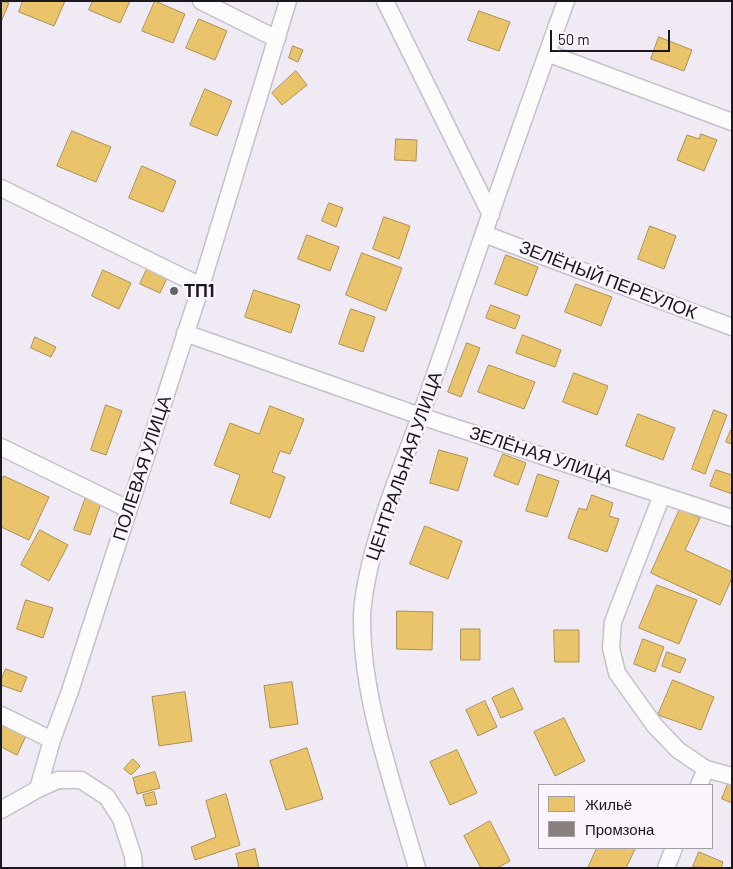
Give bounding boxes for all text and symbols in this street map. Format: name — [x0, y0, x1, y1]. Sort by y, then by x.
scale bar — [553, 20, 673, 52]
text: 50 m — [558, 30, 590, 48]
street label: ЗЕЛЁНЫЙ ПЕРЕУЛОК — [516, 236, 700, 324]
place label: ТП1 — [184, 280, 214, 302]
marker: ТП1 — [168, 285, 180, 297]
street label: ЦЕНТРАЛЬНАЯ УЛИЦА — [361, 369, 447, 563]
street label: ПОЛЕВАЯ УЛИЦА — [108, 393, 176, 543]
street label: ЗЕЛЁНАЯ УЛИЦА — [467, 422, 615, 488]
legend — [538, 784, 713, 849]
text: Жильё — [585, 795, 632, 813]
text: Промзона — [585, 820, 654, 838]

